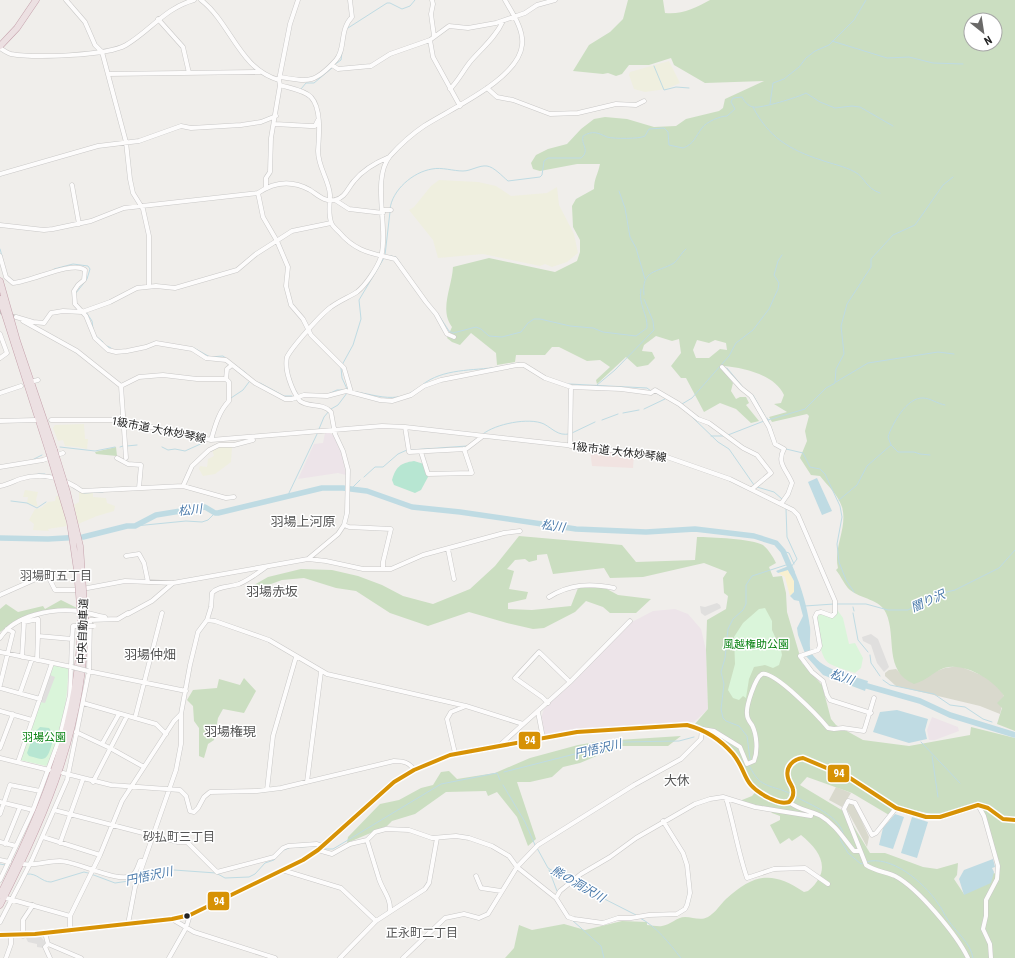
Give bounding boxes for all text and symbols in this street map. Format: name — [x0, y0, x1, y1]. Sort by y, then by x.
north arrow — [963, 12, 1003, 52]
text: N — [981, 33, 994, 48]
street label: 1級市道 大休妙琴線 — [111, 414, 207, 446]
street label: 1級市道 大休妙琴線 — [571, 440, 667, 464]
water label: 松川 — [177, 502, 205, 518]
district label: 羽場上河原 — [270, 514, 336, 529]
water label: 松川 — [540, 517, 568, 535]
district label: 羽場町五丁目 — [20, 569, 92, 583]
district label: 羽場赤坂 — [246, 584, 298, 599]
water label: 闇り沢 — [909, 586, 949, 615]
street label: 中央自動車道 — [75, 598, 91, 664]
park label: 風越権助公園 — [723, 638, 789, 651]
district label: 羽場仲畑 — [124, 647, 176, 662]
water label: 松川 — [828, 666, 858, 688]
district label: 羽場権現 — [204, 724, 256, 739]
park label: 羽場公園 — [22, 731, 66, 744]
line badge: 94 — [518, 731, 541, 750]
text: 94 — [524, 734, 536, 747]
water label: 円悟沢川 — [573, 736, 625, 761]
line badge: 94 — [827, 764, 850, 783]
text: 94 — [833, 767, 845, 780]
district label: 大休 — [664, 773, 690, 788]
district label: 砂払町三丁目 — [143, 830, 215, 844]
water label: 熊の洞沢川 — [549, 863, 609, 906]
water label: 円悟沢川 — [124, 864, 176, 888]
line badge: 94 — [207, 891, 230, 911]
text: 94 — [213, 895, 225, 908]
unlabelled marker — [182, 911, 192, 921]
district label: 正永町二丁目 — [386, 926, 458, 940]

